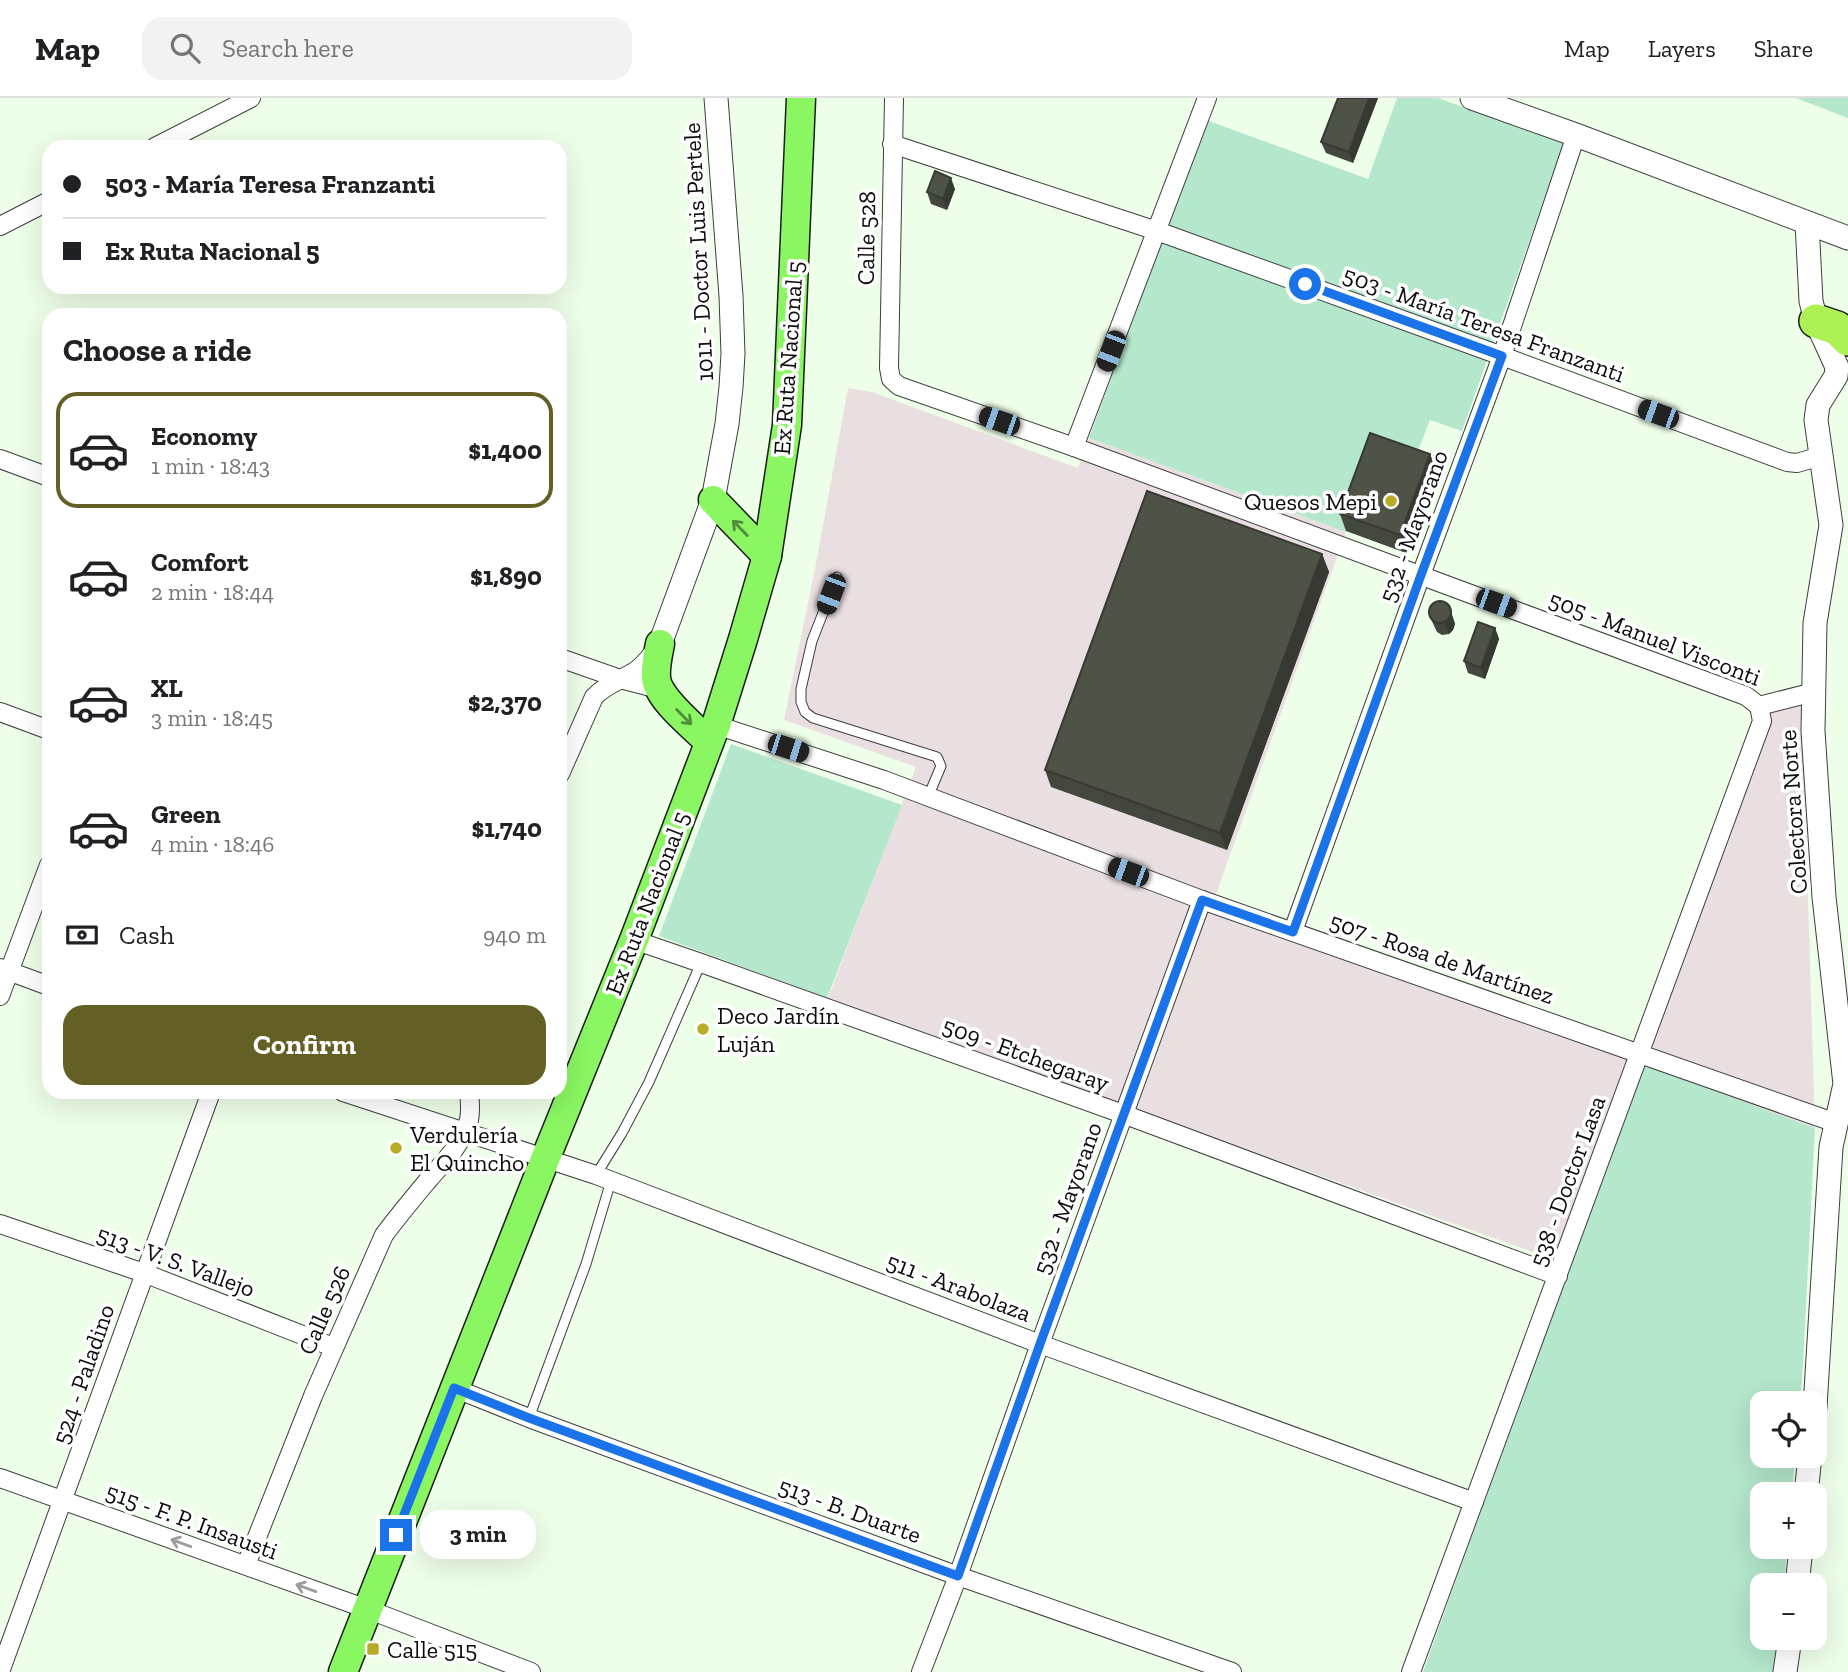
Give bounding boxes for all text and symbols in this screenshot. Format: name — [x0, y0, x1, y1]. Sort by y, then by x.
search box — [142, 17, 632, 80]
text: Map — [35, 29, 100, 68]
icon: search — [166, 29, 204, 67]
text: Search here — [222, 32, 354, 64]
text: Map — [1564, 34, 1610, 63]
text: Layers — [1648, 34, 1716, 63]
text: Share — [1754, 34, 1813, 63]
street label: 1011 - Doctor Luis Pertele — [677, 122, 719, 382]
text: 503 - María Teresa Franzanti — [105, 168, 435, 200]
street label: Calle 528 — [851, 191, 881, 285]
text: Ex Ruta Nacional 5 — [105, 235, 320, 267]
street label: Ex Ruta Nacional 5 — [767, 260, 809, 456]
street label: 503 - María Teresa Franzanti — [1339, 260, 1629, 389]
route start — [1289, 268, 1321, 300]
car — [1094, 328, 1129, 374]
text: Choose a ride — [63, 331, 251, 369]
car — [1635, 397, 1682, 431]
car — [976, 404, 1023, 438]
icon: car — [67, 419, 130, 482]
text: Economy — [151, 420, 257, 452]
text: $1,400 — [468, 434, 542, 466]
street label: 532 - Mayorano — [1372, 446, 1454, 606]
text: 1 min · 18:43 — [151, 452, 270, 480]
place label: Quesos Mepi — [1244, 487, 1377, 516]
marker: Quesos Mepi — [1383, 493, 1399, 509]
one-way arrow — [732, 520, 749, 537]
icon: car — [67, 545, 130, 608]
text: Comfort — [151, 546, 248, 578]
text: $1,890 — [470, 560, 542, 592]
car — [814, 571, 849, 617]
text: 2 min · 18:44 — [151, 578, 274, 606]
street label: 505 - Manuel Visconti — [1545, 584, 1765, 692]
car — [1473, 586, 1520, 620]
icon: car — [67, 671, 130, 734]
text: XL — [151, 672, 183, 704]
text: $2,370 — [468, 686, 542, 718]
text: 3 min · 18:45 — [151, 704, 273, 732]
one-way arrow — [676, 709, 693, 726]
street label: Colectora Norte — [1773, 729, 1813, 895]
car — [765, 732, 812, 764]
icon: car — [67, 797, 130, 860]
text: Green — [151, 798, 221, 830]
street label: Ex Ruta Nacional 5 — [599, 807, 695, 999]
text: $1,740 — [471, 812, 542, 844]
text: 4 min · 18:46 — [151, 830, 275, 858]
car — [1105, 855, 1152, 889]
street label: 507 - Rosa de Martínez — [1326, 906, 1558, 1010]
icon: cash — [63, 916, 101, 954]
text: Cash — [119, 919, 174, 951]
text: 940 m — [483, 921, 546, 949]
place label: Deco Jardín Luján — [717, 1001, 839, 1058]
button: Confirm — [63, 1005, 546, 1085]
street label: 509 - Etchegaray — [939, 1010, 1114, 1098]
marker: Deco Jardín Luján — [695, 1021, 711, 1037]
street label: 538 - Doctor Lasa — [1523, 1091, 1611, 1270]
street label: 532 - Mayorano — [1026, 1118, 1108, 1278]
place label: Verdulería El Quincho — [409, 1120, 524, 1177]
marker: Verdulería El Quincho — [388, 1140, 404, 1156]
street label: 513 - V. S. Vallejo — [93, 1219, 259, 1303]
street label: 511 - Arabolaza — [883, 1246, 1036, 1328]
street label: Calle 526 — [292, 1261, 356, 1359]
street label: 524 - Paladino — [46, 1300, 120, 1448]
map controls — [1750, 1391, 1827, 1650]
button: locate — [1750, 1391, 1827, 1468]
street label: 513 - B. Duarte — [775, 1471, 925, 1549]
street label: 515 - F. P. Insausti — [102, 1476, 282, 1566]
button: + — [1750, 1482, 1827, 1559]
callout: 3 min — [420, 1510, 536, 1560]
route end — [380, 1519, 412, 1551]
text: 3 min — [449, 1520, 507, 1548]
one-way arrow — [171, 1535, 193, 1548]
button: − — [1750, 1573, 1827, 1650]
one-way arrow — [296, 1581, 318, 1593]
place label: Calle 515 — [387, 1635, 477, 1664]
marker: Calle 515 — [365, 1641, 381, 1657]

